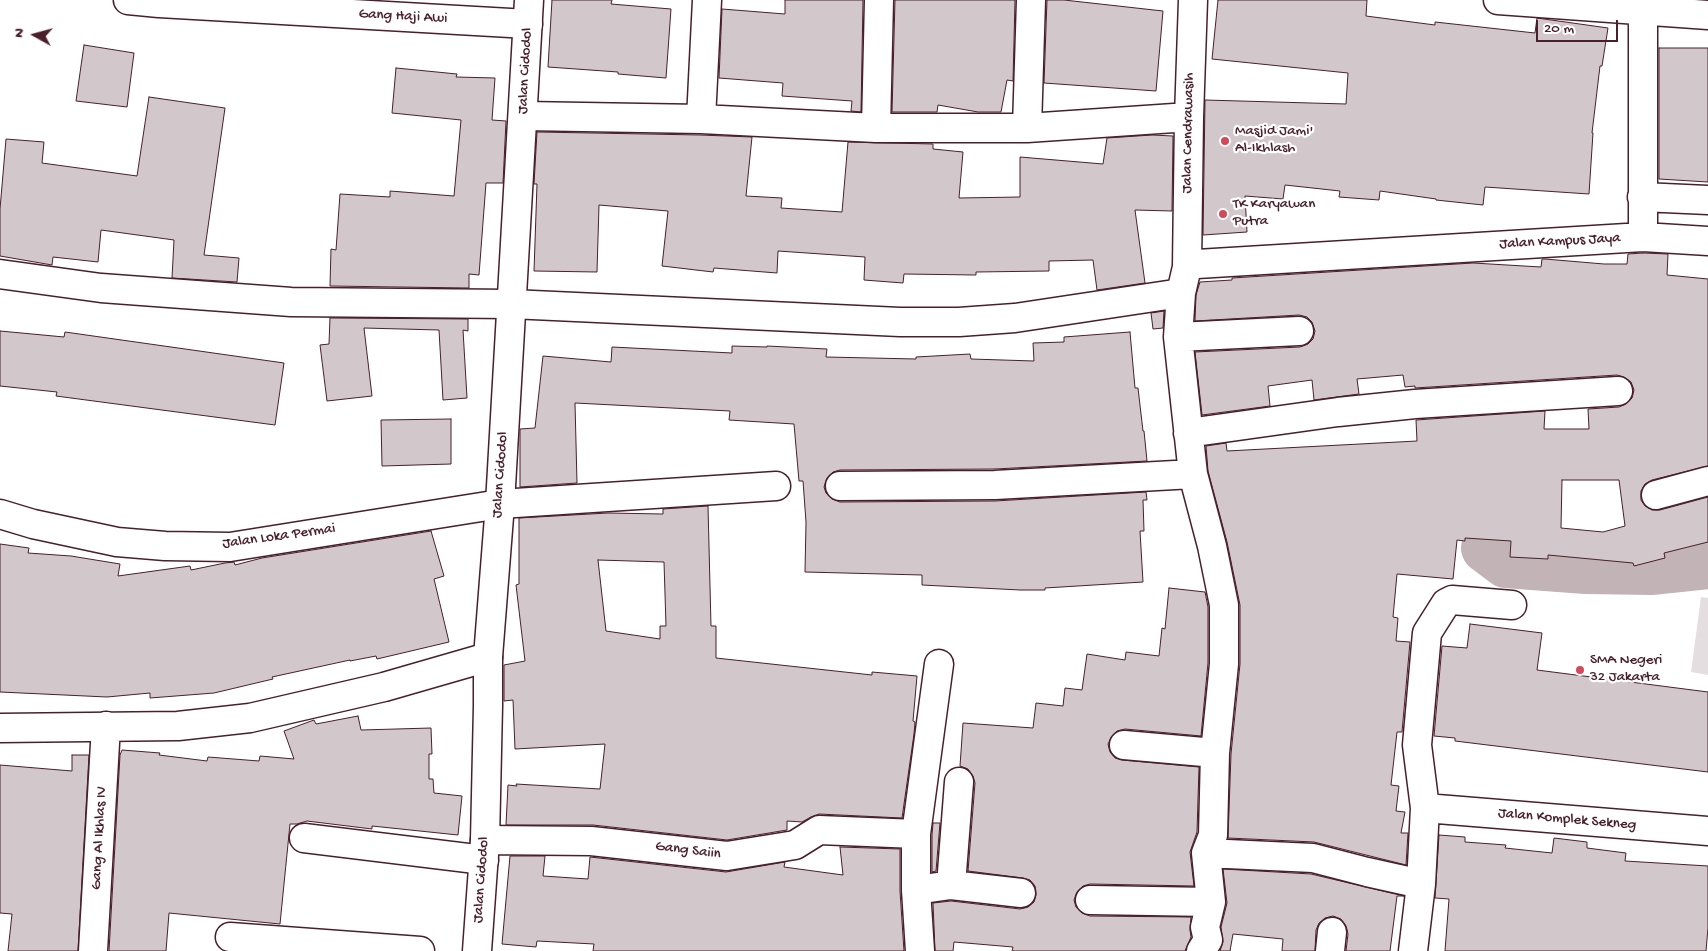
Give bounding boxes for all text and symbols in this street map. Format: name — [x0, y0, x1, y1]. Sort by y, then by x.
street label: Gang Haji Awi — [358, 6, 448, 28]
north arrow — [10, 10, 60, 60]
scale bar — [1538, 10, 1620, 42]
text: 20 m — [1544, 20, 1574, 38]
street label: Jalan Cidodol — [515, 27, 537, 115]
text: N — [11, 28, 29, 39]
street label: Jalan Cendrawasih — [1179, 72, 1199, 194]
place label: Masjid Jami' Al-Ikhlash — [1235, 123, 1313, 158]
marker: Masjid Jami' Al-Ikhlash — [1219, 135, 1231, 147]
place label: TK Karyawan Putra — [1233, 196, 1315, 231]
marker: TK Karyawan Putra — [1217, 208, 1229, 220]
street label: Jalan Kampus Jaya — [1499, 230, 1621, 254]
street label: Jalan Cidodol — [489, 431, 513, 519]
street label: Jalan Loka Permai — [221, 520, 337, 554]
place label: SMA Negeri 32 Jakarta — [1590, 652, 1662, 687]
marker: SMA Negeri 32 Jakarta — [1574, 664, 1586, 676]
street label: Gang Al Ikhlas IV — [88, 786, 112, 890]
street label: Jalan Komplek Sekneg — [1497, 805, 1637, 835]
street label: Jalan Cidodol — [470, 836, 494, 924]
street label: Gang Saiin — [654, 838, 722, 864]

